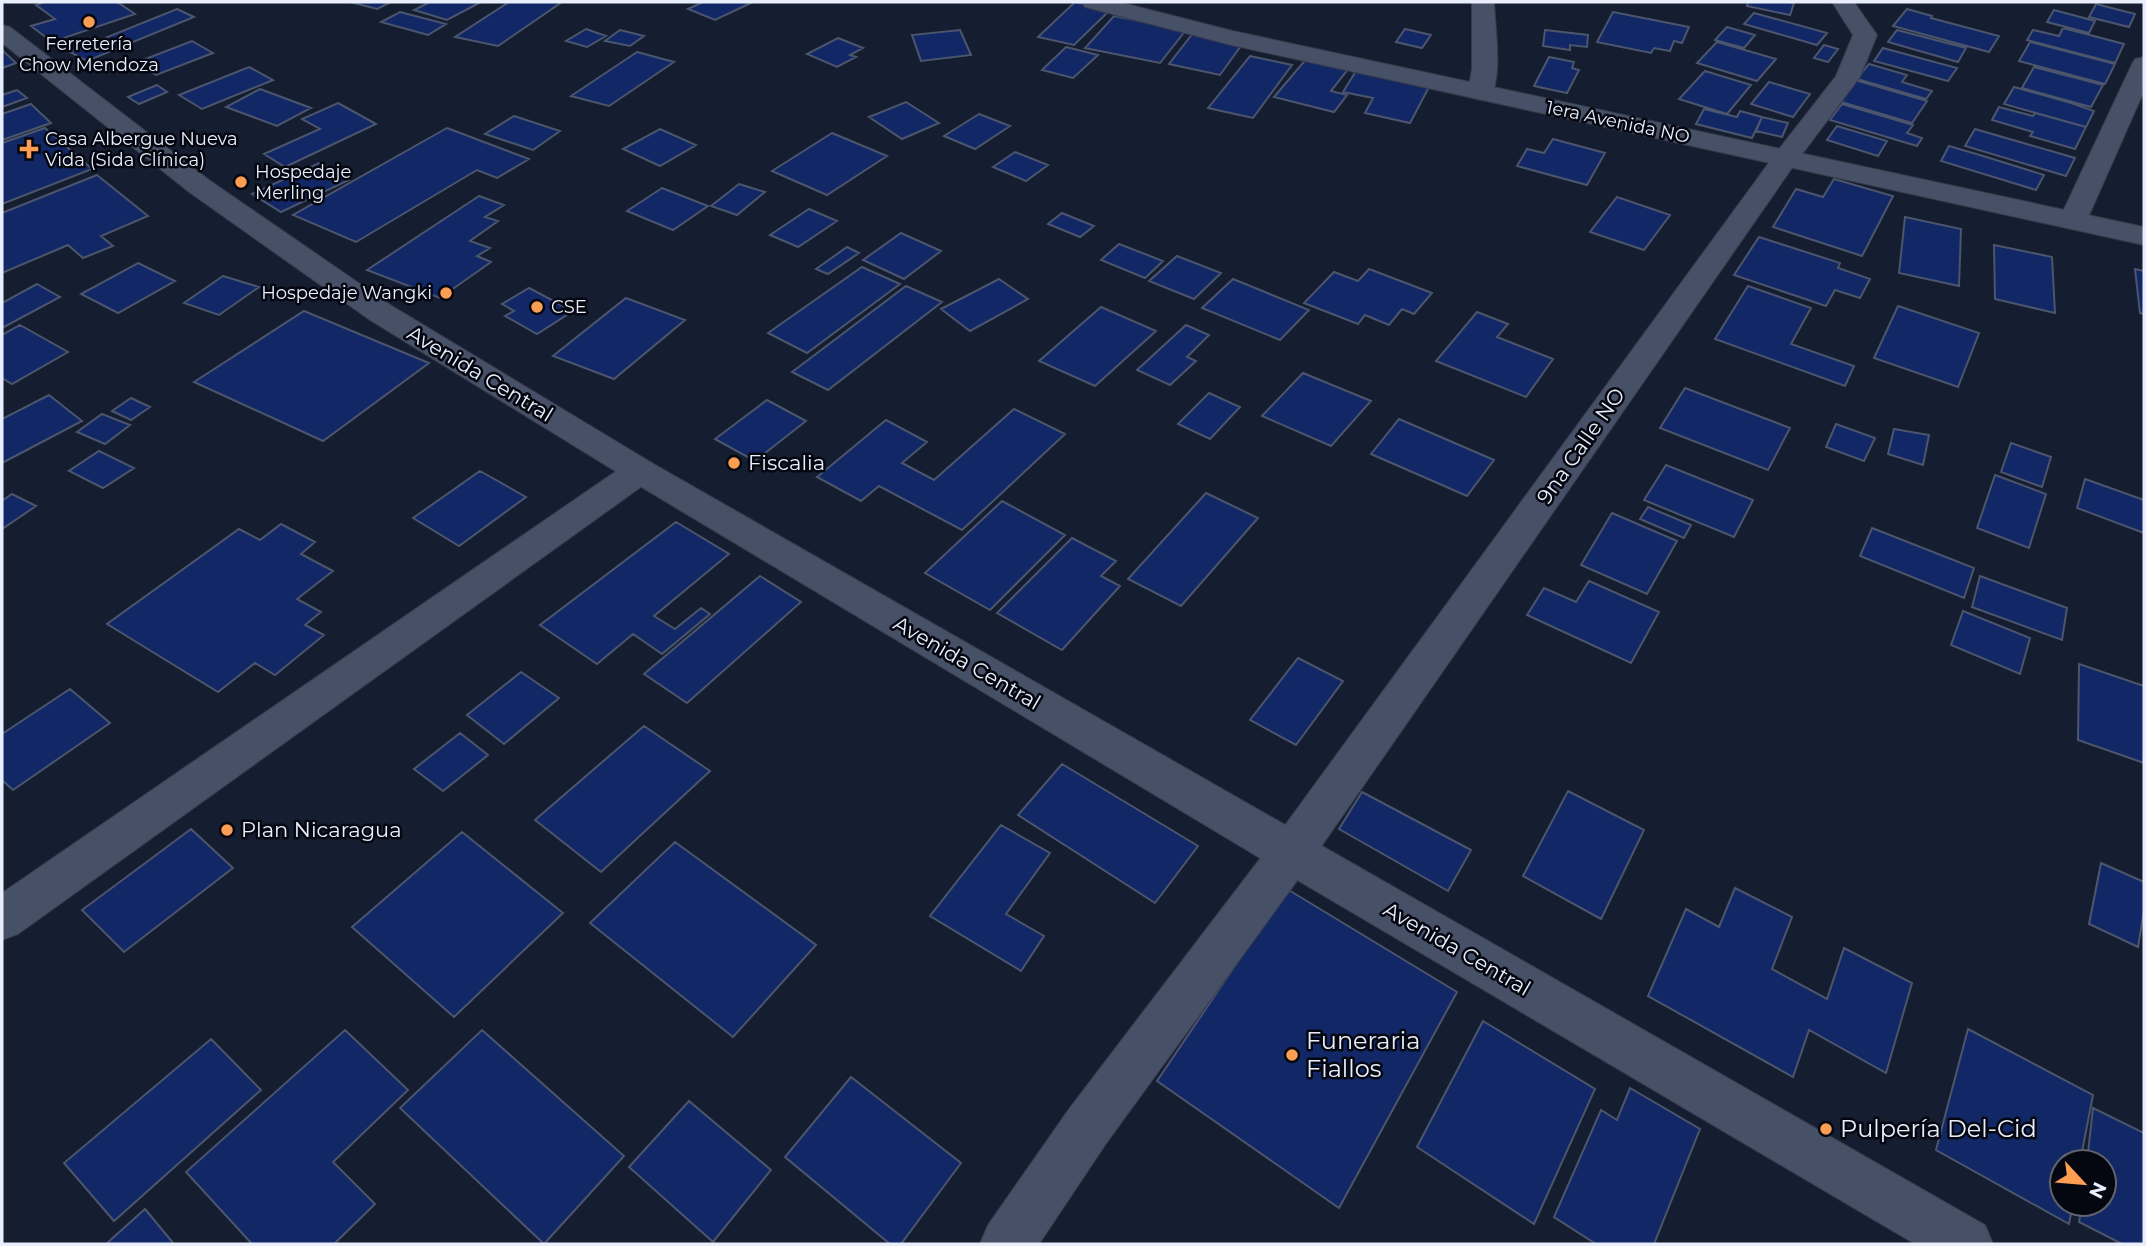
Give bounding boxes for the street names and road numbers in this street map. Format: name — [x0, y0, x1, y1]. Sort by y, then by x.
street label: 1era Avenida NO — [1544, 96, 1692, 148]
street label: Avenida Central — [403, 320, 558, 427]
street label: 9na Calle NO — [1531, 383, 1630, 509]
street label: Avenida Central — [889, 610, 1045, 715]
street label: Avenida Central — [1379, 896, 1535, 1001]

